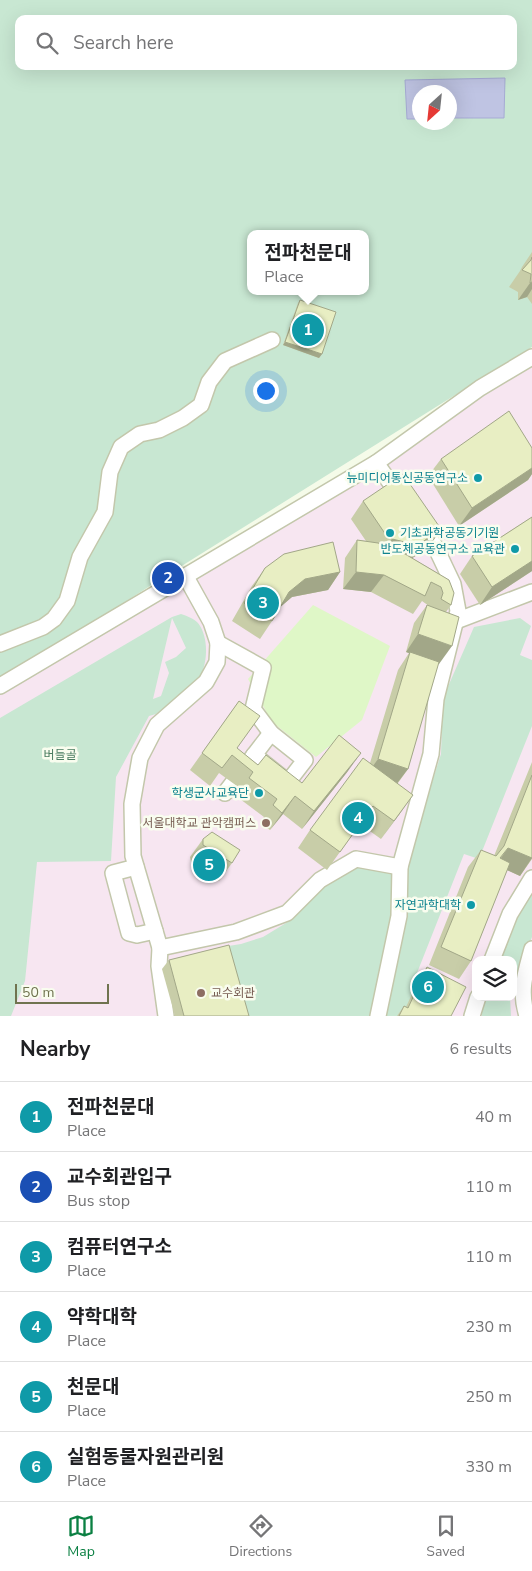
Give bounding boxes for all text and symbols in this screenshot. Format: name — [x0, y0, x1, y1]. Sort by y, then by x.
search box — [15, 15, 517, 70]
icon: search — [33, 29, 61, 57]
text: Search here — [73, 30, 174, 56]
north arrow — [412, 85, 457, 130]
popup — [247, 230, 369, 295]
text: 전파천문대 — [264, 240, 352, 266]
text: Place — [264, 266, 303, 288]
pin: 1 — [292, 311, 324, 349]
your location — [253, 378, 279, 404]
place label: 뉴미디어통신공동연구소 — [347, 470, 468, 486]
marker: 뉴미디어통신공동연구소 — [472, 472, 484, 484]
place label: 기초과학공동기기원 — [400, 525, 499, 541]
marker: 기초과학공동기기원 — [384, 527, 396, 539]
place label: 반도체공동연구소 교육관 — [380, 541, 505, 557]
marker: 반도체공동연구소 교육관 — [509, 543, 521, 555]
pin: 2 — [152, 559, 184, 597]
pin: 3 — [247, 584, 279, 622]
park label: 버들골 — [43, 747, 77, 763]
place label: 학생군사교육단 — [172, 785, 249, 801]
marker: 학생군사교육단 — [253, 787, 265, 799]
pin: 4 — [342, 799, 374, 837]
place label: 서울대학교 관악캠퍼스 — [143, 815, 256, 831]
marker: 서울대학교 관악캠퍼스 — [260, 817, 272, 829]
pin: 5 — [193, 846, 225, 884]
place label: 자연과학대학 — [395, 897, 461, 913]
marker: 자연과학대학 — [465, 899, 477, 911]
map controls — [472, 956, 517, 1001]
button: layers — [472, 956, 517, 1001]
pin: 6 — [412, 968, 444, 1006]
scale bar — [15, 981, 109, 1004]
text: 50 m — [22, 983, 54, 1002]
place label: 교수회관 — [211, 985, 255, 1001]
marker: 교수회관 — [195, 987, 207, 999]
text: Nearby — [20, 1035, 90, 1063]
text: 6 results — [450, 1038, 512, 1060]
text: 전파천문대 — [67, 1094, 154, 1120]
text: 1 — [31, 1106, 41, 1128]
text: 40 m — [475, 1106, 512, 1128]
text: Place — [67, 1120, 106, 1142]
text: 교수회관입구 — [67, 1164, 172, 1190]
text: 2 — [31, 1176, 41, 1198]
text: 110 m — [465, 1176, 512, 1198]
text: Bus stop — [67, 1190, 130, 1212]
text: 컴퓨터연구소 — [67, 1234, 172, 1260]
text: 3 — [31, 1246, 41, 1268]
text: 110 m — [465, 1246, 512, 1268]
text: Place — [67, 1260, 106, 1282]
text: 약학대학 — [67, 1304, 137, 1330]
text: 4 — [31, 1316, 41, 1338]
text: 230 m — [465, 1316, 512, 1338]
text: Place — [67, 1330, 106, 1352]
text: 천문대 — [67, 1374, 119, 1400]
text: 5 — [31, 1386, 41, 1408]
text: 250 m — [465, 1386, 512, 1408]
text: Place — [67, 1400, 106, 1422]
text: 실험동물자원관리원 — [67, 1444, 224, 1470]
text: 6 — [31, 1456, 41, 1478]
text: 330 m — [465, 1456, 512, 1478]
text: Place — [67, 1470, 106, 1492]
tab: Map — [67, 1512, 95, 1561]
tab: Directions — [229, 1512, 292, 1561]
tab: Saved — [426, 1512, 465, 1561]

